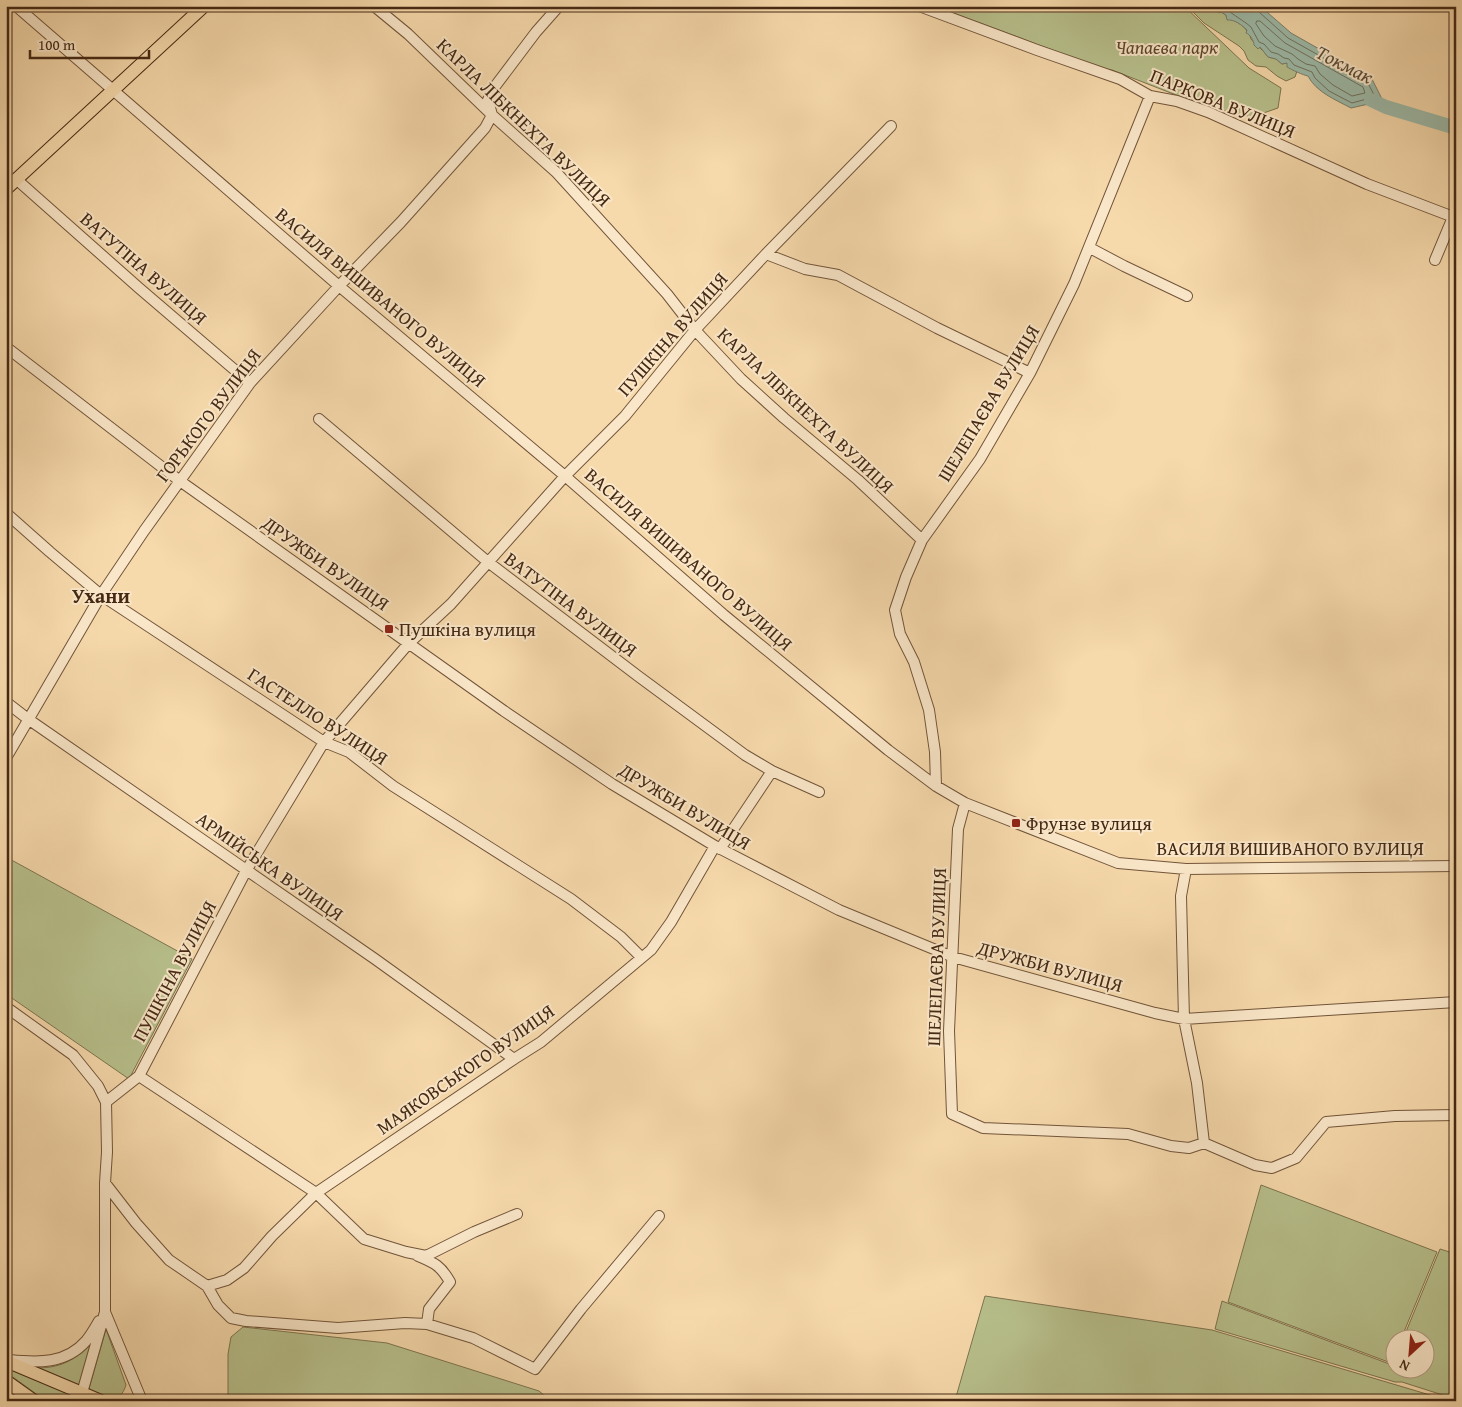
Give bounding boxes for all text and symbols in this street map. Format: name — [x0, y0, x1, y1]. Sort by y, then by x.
scale bar — [30, 28, 149, 60]
street label: КАРЛА ЛІБКНЕХТА ВУЛИЦЯ — [431, 31, 617, 213]
park label: Чапаєва парк — [1115, 33, 1219, 61]
text: 100 m — [38, 34, 76, 55]
water label: Токмак — [1311, 37, 1379, 91]
street label: ПАРКОВА ВУЛИЦЯ — [1146, 61, 1300, 145]
street label: ВАСИЛЯ ВИШИВАНОГО ВУЛИЦЯ — [270, 200, 492, 394]
street label: ВАТУТІНА ВУЛИЦЯ — [74, 205, 214, 331]
street label: ПУШКІНА ВУЛИЦЯ — [610, 266, 734, 402]
street label: ШЕЛЕПАЄВА ВУЛИЦЯ — [930, 319, 1046, 487]
street label: КАРЛА ЛІБКНЕХТА ВУЛИЦЯ — [711, 320, 901, 500]
street label: ГОРЬКОГО ВУЛИЦЯ — [149, 343, 267, 487]
street label: ВАСИЛЯ ВИШИВАНОГО ВУЛИЦЯ — [579, 461, 799, 657]
street label: ДРУЖБИ ВУЛИЦЯ — [256, 508, 395, 617]
street label: ВАТУТІНА ВУЛИЦЯ — [499, 545, 643, 663]
district label: Ухани — [72, 581, 130, 610]
place label: Пушкіна вулиця — [399, 615, 536, 643]
marker: Пушкіна вулиця — [383, 623, 395, 635]
street label: ГАСТЕЛЛО ВУЛИЦЯ — [243, 660, 393, 772]
street label: ДРУЖБИ ВУЛИЦЯ — [613, 755, 756, 856]
street label: АРМІЙСЬКА ВУЛИЦЯ — [191, 805, 349, 927]
place label: Фрунзе вулиця — [1026, 809, 1152, 837]
marker: Фрунзе вулиця — [1010, 817, 1022, 829]
street label: ВАСИЛЯ ВИШИВАНОГО ВУЛИЦЯ — [1156, 834, 1424, 862]
street label: ШЕЛЕПАЄВА ВУЛИЦЯ — [919, 867, 953, 1047]
street label: ПУШКІНА ВУЛИЦЯ — [125, 895, 223, 1047]
street label: ДРУЖБИ ВУЛИЦЯ — [973, 933, 1126, 999]
street label: МАЯКОВСЬКОГО ВУЛИЦЯ — [370, 997, 560, 1141]
north arrow — [1384, 1330, 1434, 1380]
text: N — [1395, 1354, 1413, 1377]

